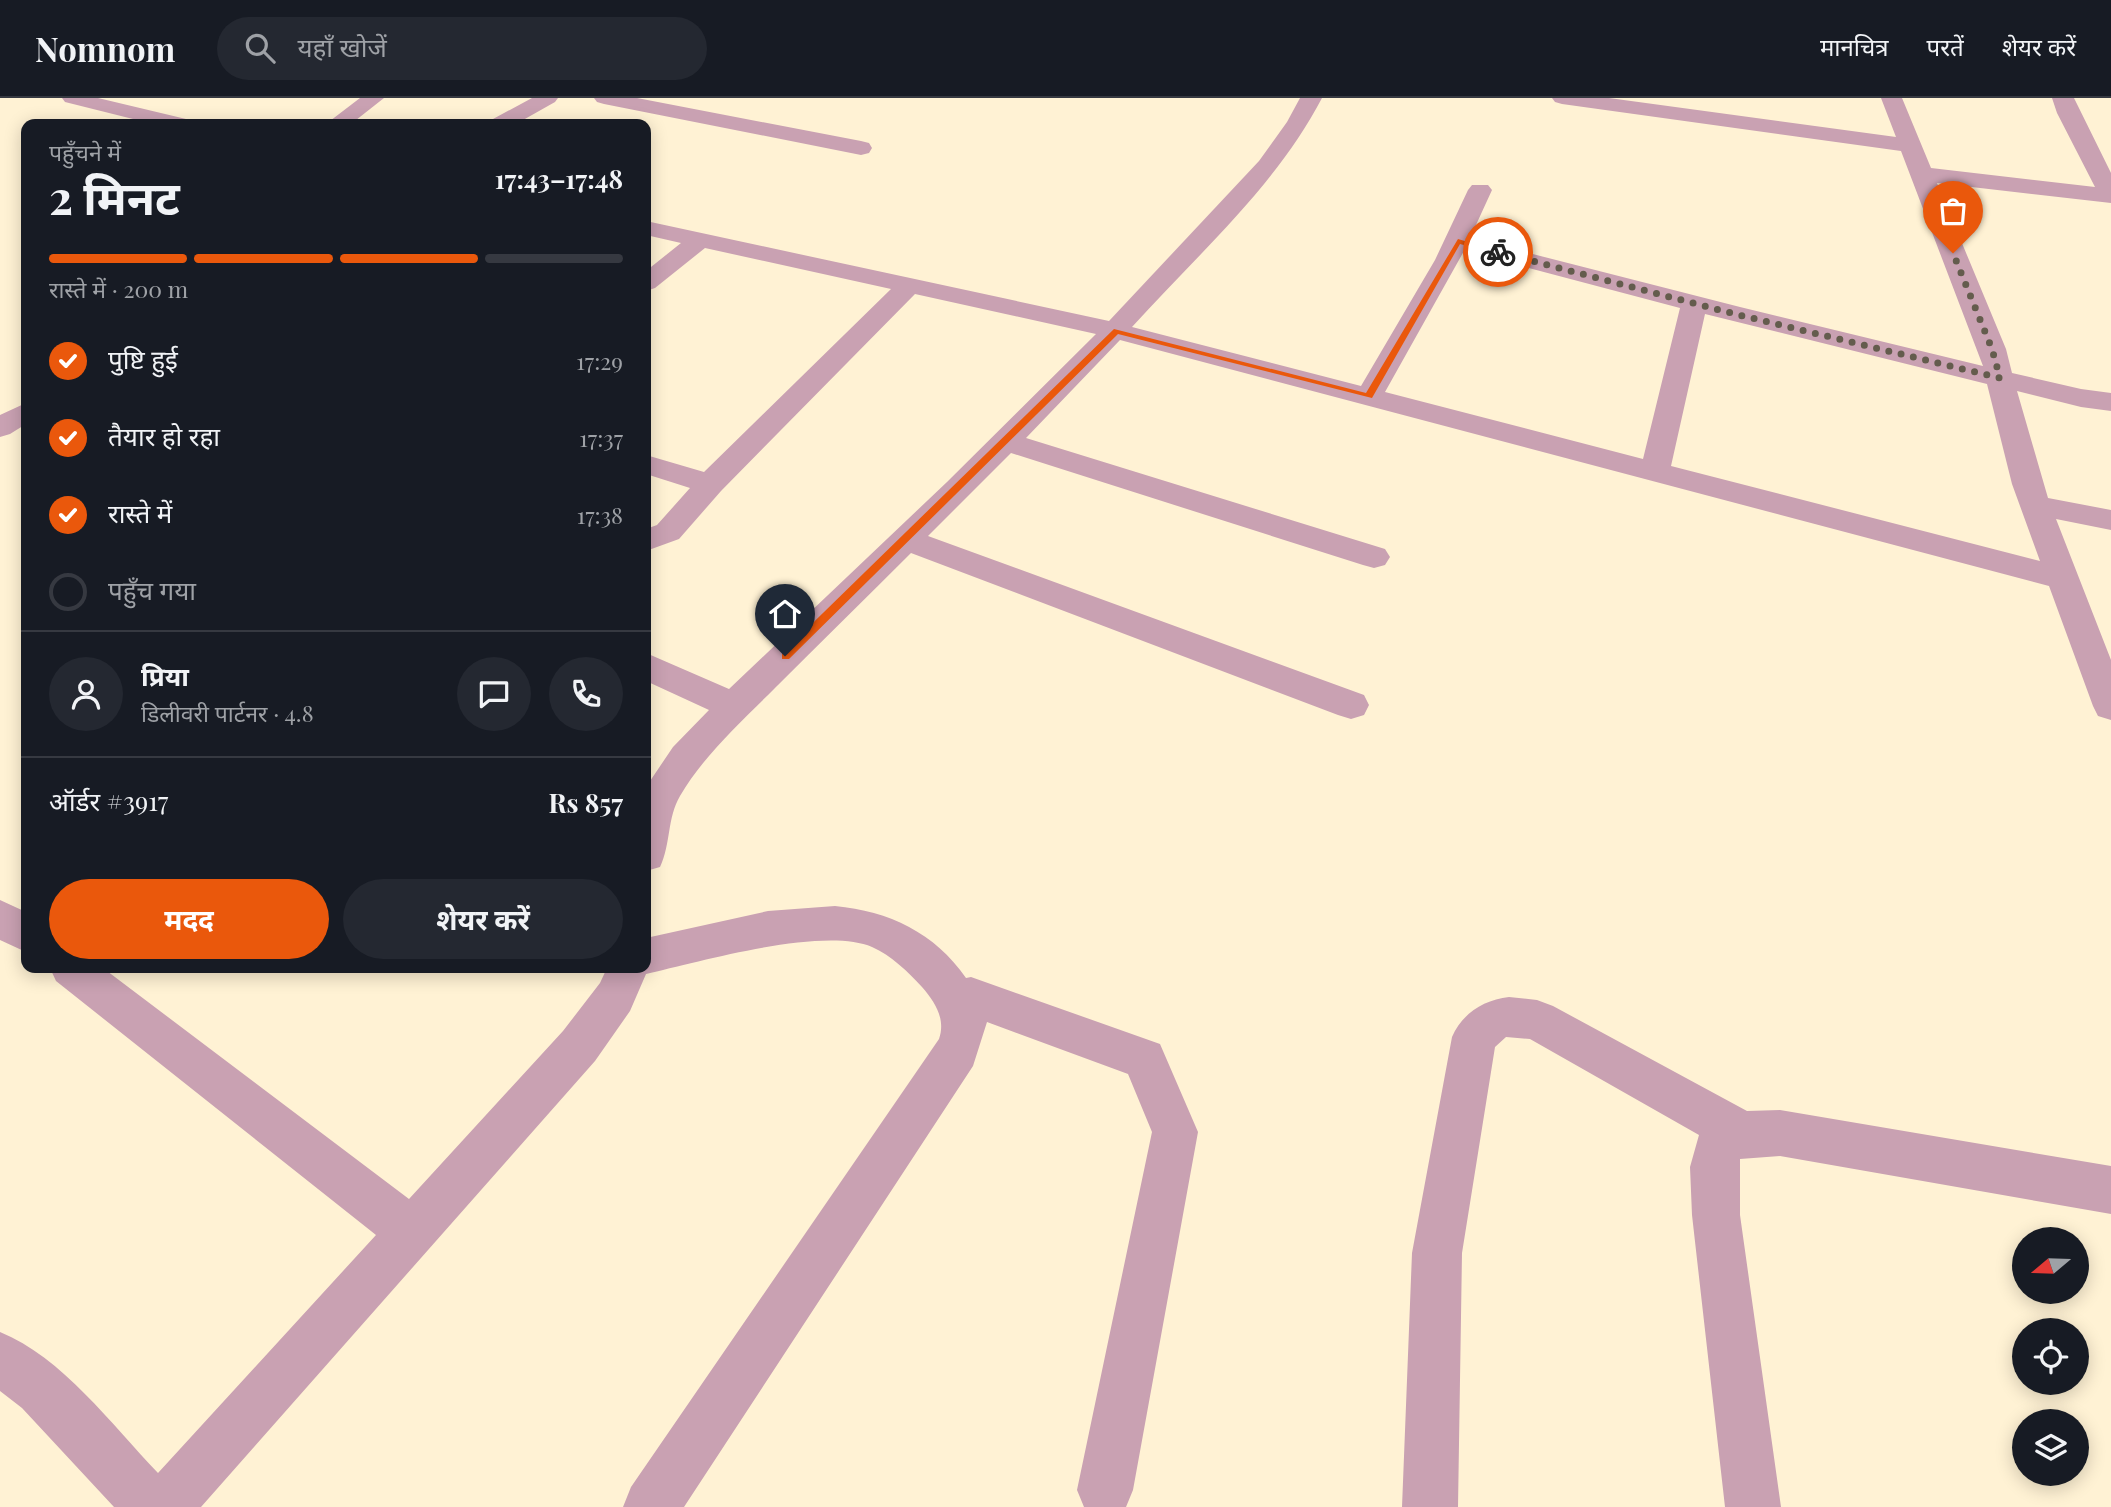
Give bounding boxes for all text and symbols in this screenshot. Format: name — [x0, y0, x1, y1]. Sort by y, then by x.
search box — [217, 17, 707, 80]
text: Nomnom — [35, 26, 175, 70]
icon: search — [241, 29, 279, 67]
text: यहाँ खोजें — [297, 29, 387, 64]
text: मानचित्र — [1820, 30, 1889, 62]
text: परतें — [1927, 30, 1964, 62]
text: शेयर करें — [2002, 30, 2076, 62]
text: पहुँचने में — [49, 136, 121, 167]
text: 17:43–17:48 — [495, 161, 623, 196]
text: 2 मिनट — [49, 165, 180, 227]
pin — [1923, 181, 1983, 253]
icon: bag — [1934, 192, 1972, 230]
courier — [1463, 217, 1533, 287]
icon: bike — [1479, 233, 1517, 271]
text: रास्ते में · 200 m — [49, 273, 188, 304]
text: पुष्टि हुई — [108, 341, 178, 376]
icon: check — [49, 342, 87, 380]
text: 17:29 — [576, 345, 623, 376]
text: तैयार हो रहा — [108, 418, 220, 453]
icon: check — [49, 419, 87, 457]
text: 17:37 — [579, 422, 623, 453]
text: रास्ते में — [108, 495, 172, 530]
icon: check — [49, 496, 87, 534]
text: 17:38 — [577, 499, 623, 530]
text: पहुँच गया — [108, 572, 196, 607]
pin — [755, 584, 815, 656]
icon: home — [766, 595, 804, 633]
button: person — [49, 657, 123, 731]
button: chat — [457, 657, 531, 731]
button: phone — [549, 657, 623, 731]
text: प्रिया — [141, 658, 189, 693]
text: डिलीवरी पार्टनर · 4.8 — [141, 697, 314, 728]
text: ऑर्डर #3917 — [49, 783, 168, 818]
text: Rs 857 — [549, 785, 623, 820]
button: मदद — [49, 879, 329, 959]
button: शेयर करें — [343, 879, 623, 959]
north arrow — [2012, 1227, 2090, 1304]
map controls — [2012, 1227, 2089, 1486]
button: locate — [2012, 1318, 2089, 1395]
button: layers — [2012, 1409, 2089, 1486]

